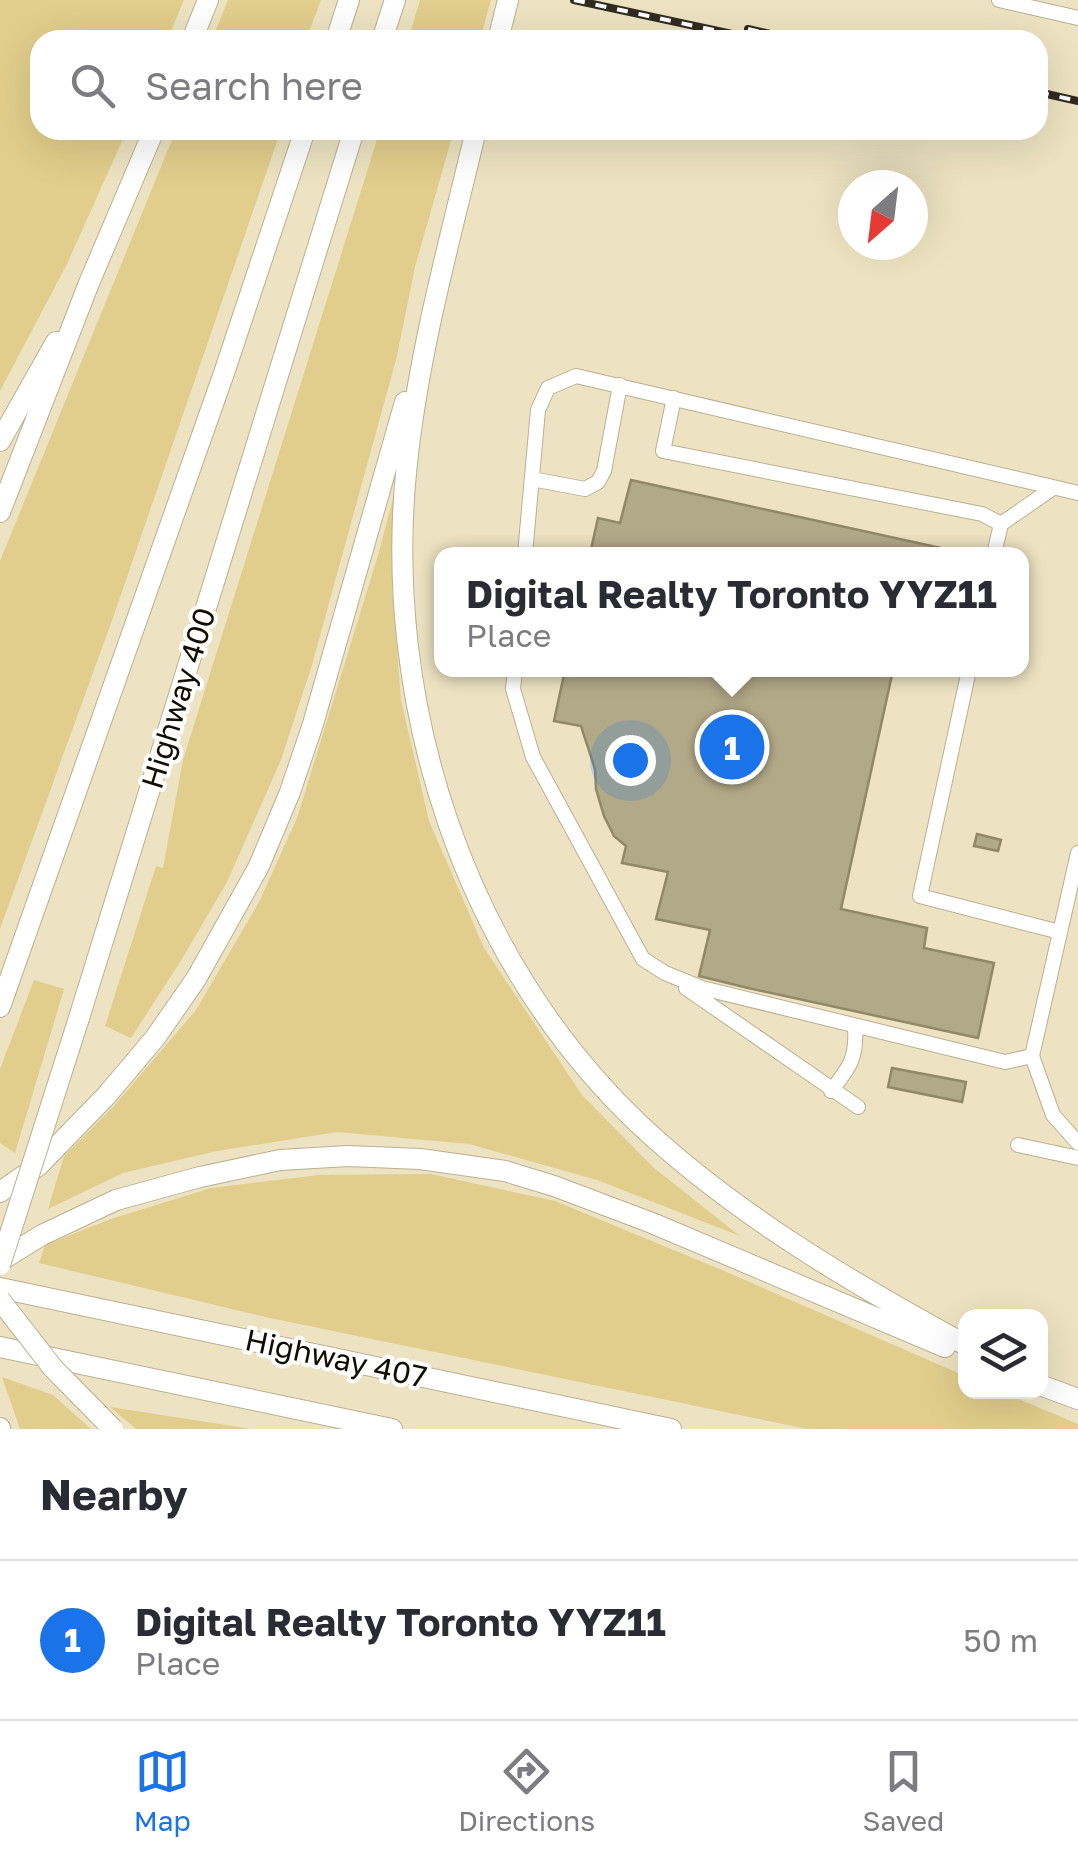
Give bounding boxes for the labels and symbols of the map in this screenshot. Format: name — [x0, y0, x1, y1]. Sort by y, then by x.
north arrow — [838, 170, 928, 260]
street label: Highway 400 — [133, 603, 223, 793]
pin: 1 — [700, 710, 764, 784]
your location — [605, 735, 656, 786]
street label: Highway 407 — [242, 1321, 430, 1395]

